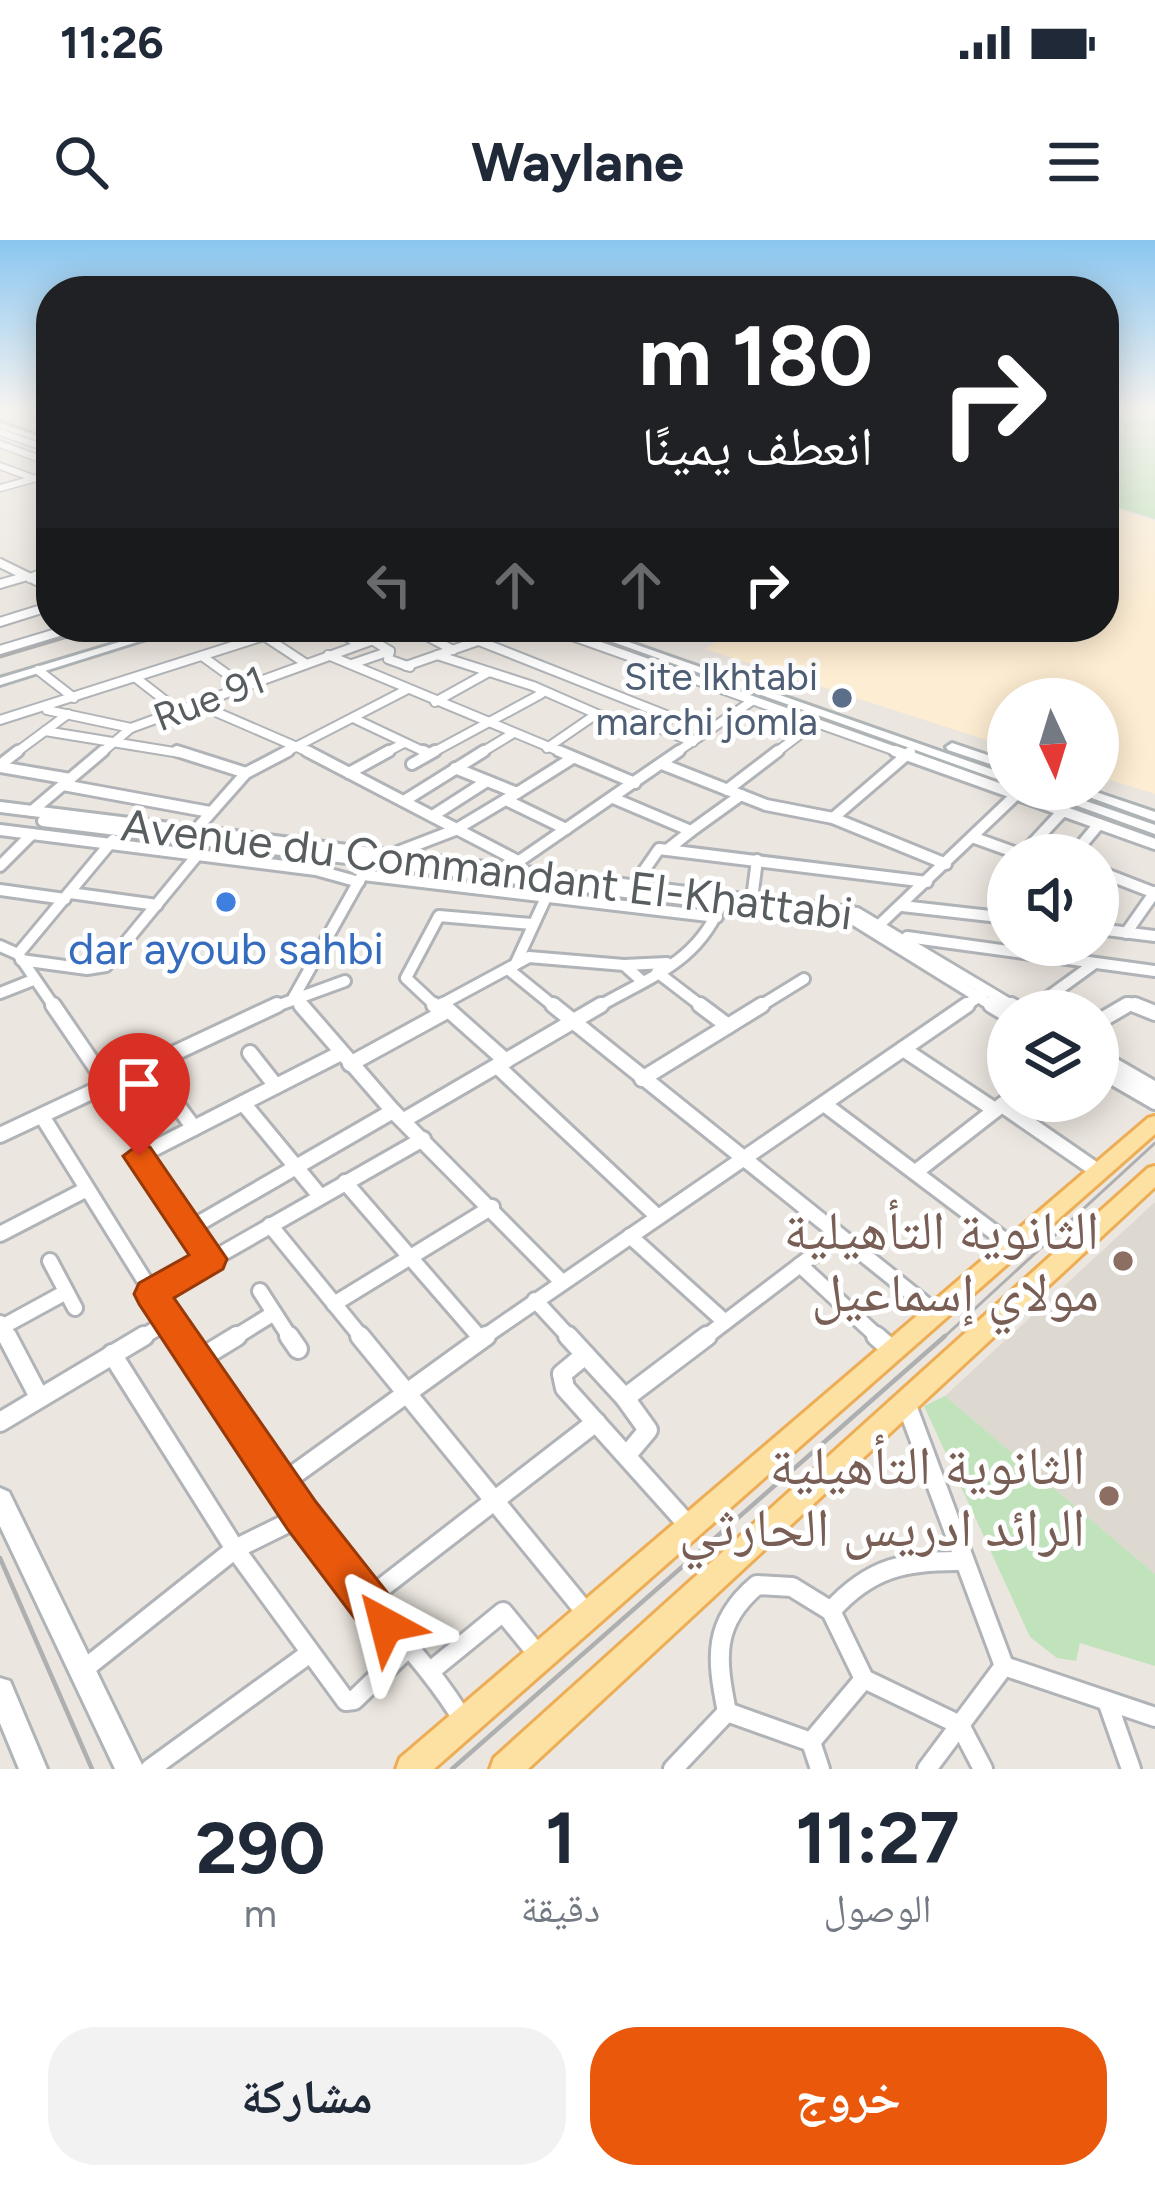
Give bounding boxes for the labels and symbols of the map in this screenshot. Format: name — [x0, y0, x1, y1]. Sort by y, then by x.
place label: Site lkhtabi marchi jomla — [595, 653, 818, 745]
street label: Rue 91 — [147, 656, 271, 741]
north arrow — [987, 678, 1119, 810]
marker: Site lkhtabi marchi jomla — [829, 685, 855, 711]
street label: Avenue du Commandant El-Khattabi — [118, 797, 856, 941]
marker: dar ayoub sahbi — [213, 889, 239, 915]
place label: dar ayoub sahbi — [68, 921, 384, 975]
pin — [88, 1033, 190, 1156]
place label: الثانوية التأهيلية مولاي إسماعيل — [784, 1198, 1099, 1335]
marker: الثانوية التأهيلية مولاي إسماعيل — [1110, 1248, 1136, 1274]
place label: الثانوية التأهيلية الرائد ادريس الحارثي — [679, 1433, 1085, 1570]
marker: الثانوية التأهيلية الرائد ادريس الحارثي — [1096, 1483, 1122, 1509]
position arrow — [323, 1562, 449, 1688]

